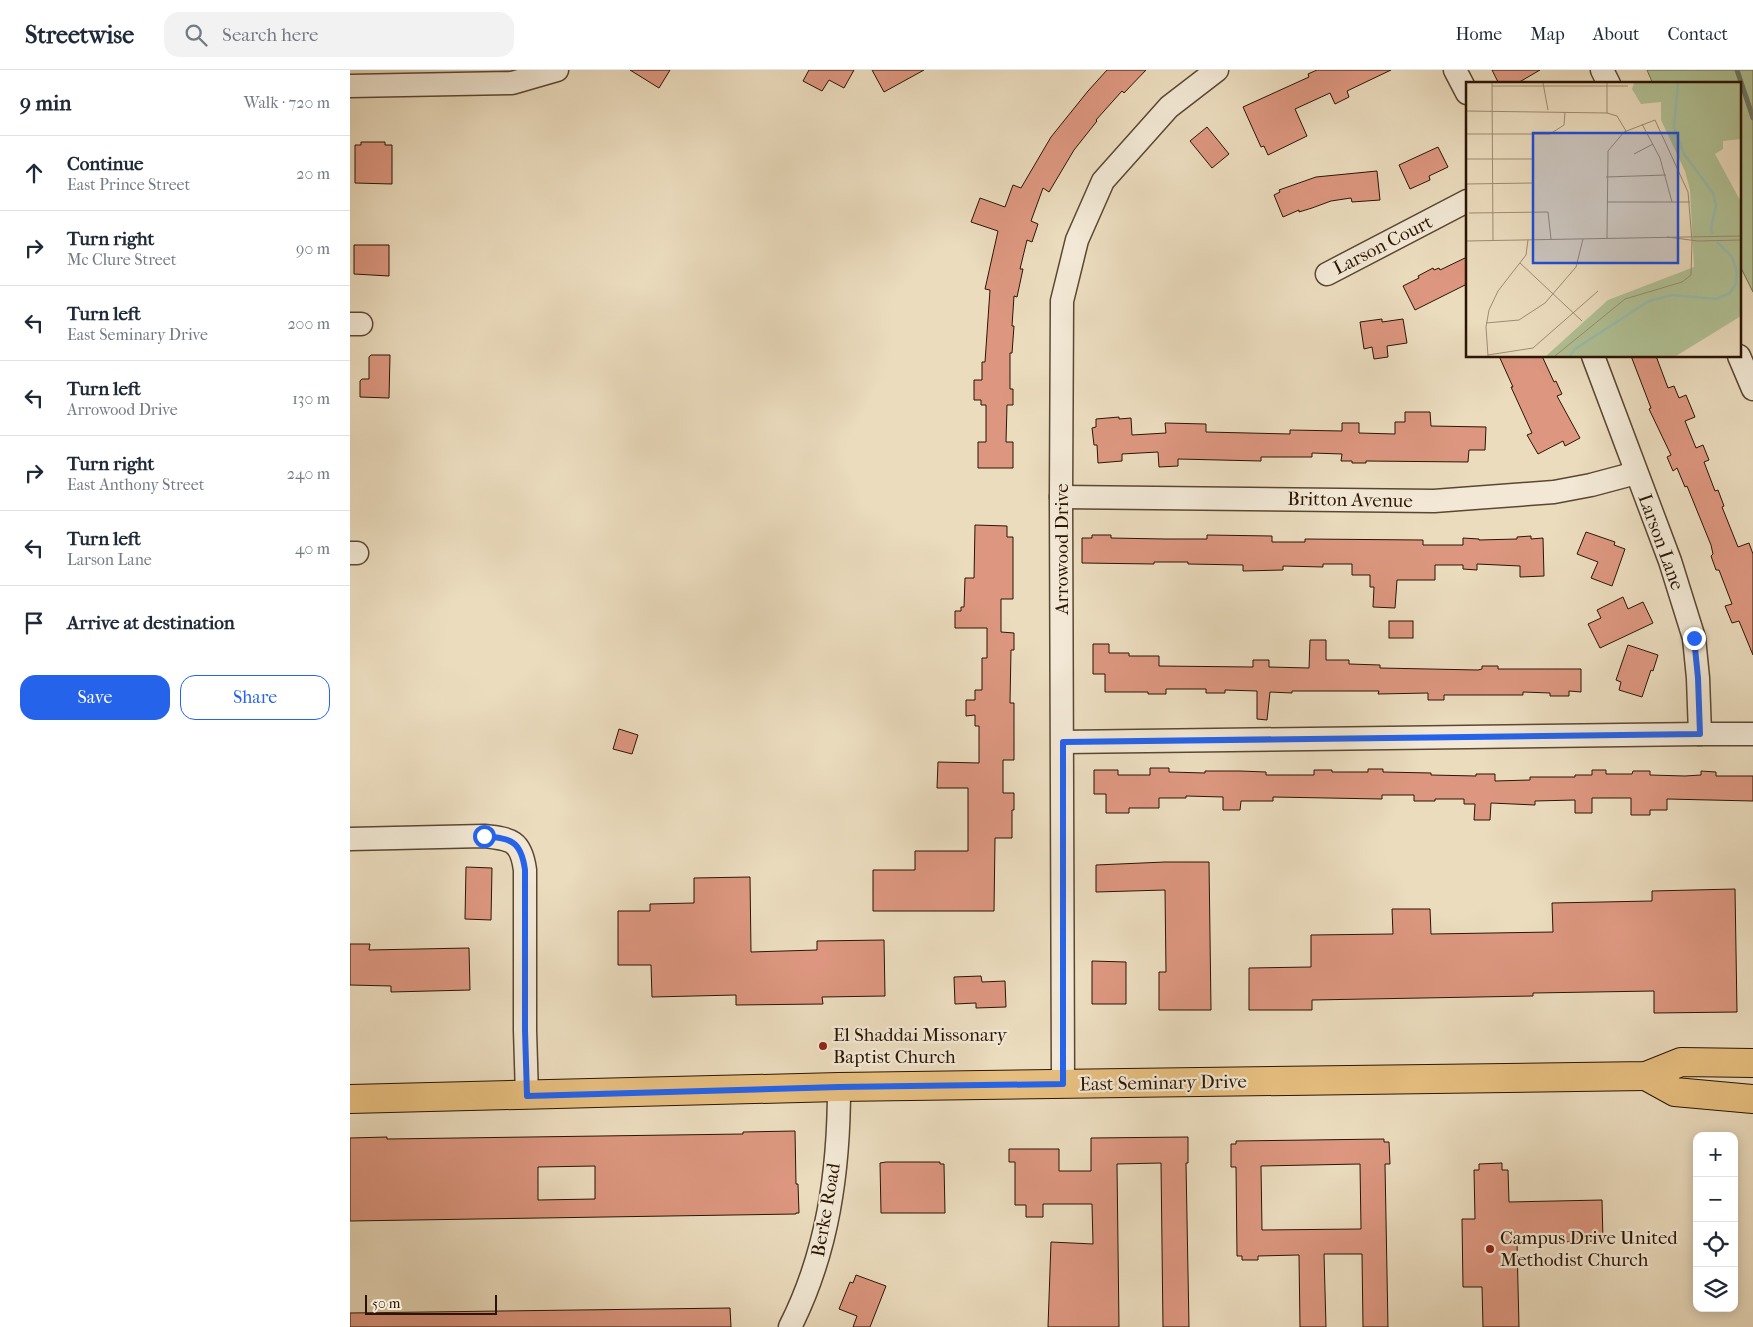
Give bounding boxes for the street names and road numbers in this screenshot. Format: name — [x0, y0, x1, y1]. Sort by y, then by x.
street label: Larson Court — [1330, 211, 1436, 279]
street label: Arrowood Drive — [1051, 483, 1073, 616]
street label: Britton Avenue — [1287, 488, 1413, 512]
street label: Larson Lane — [1633, 491, 1689, 593]
street label: East Seminary Drive — [1079, 1071, 1247, 1095]
street label: Berke Road — [807, 1161, 845, 1259]

